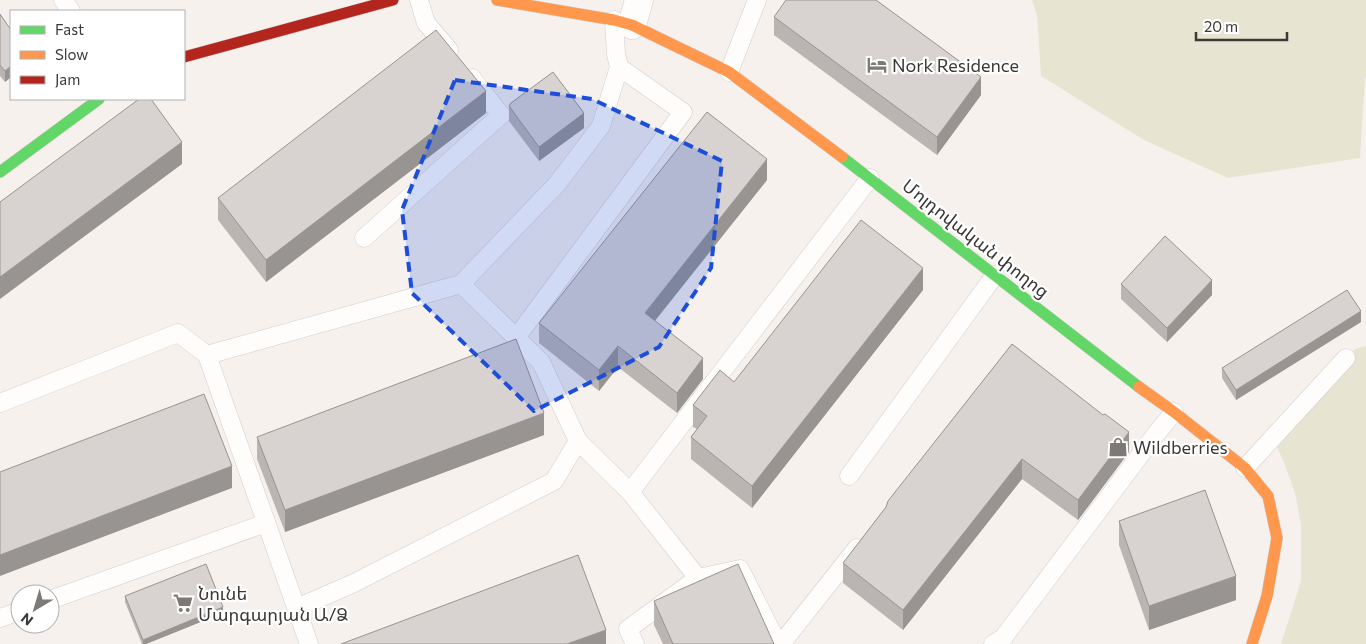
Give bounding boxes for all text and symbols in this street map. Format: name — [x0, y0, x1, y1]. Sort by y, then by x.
legend — [10, 10, 185, 100]
scale bar — [1196, 10, 1287, 42]
text: 20 m — [1204, 17, 1238, 35]
text: Fast — [55, 20, 84, 38]
text: Slow — [55, 45, 88, 63]
hotel icon: Nork Residence — [866, 54, 888, 76]
place label: Nork Residence — [892, 54, 1019, 76]
text: Jam — [55, 70, 80, 88]
street label: Մոլդովական փողոց — [898, 174, 1054, 302]
shop icon: Wildberries — [1107, 436, 1129, 458]
place label: Wildberries — [1133, 436, 1228, 458]
place label: Նունե Մարգարյան Ա/Ձ — [198, 582, 348, 625]
north arrow — [10, 584, 60, 634]
supermarket icon: Նունե Մարգարյան Ա/Ձ — [172, 592, 194, 614]
text: N — [17, 610, 36, 630]

